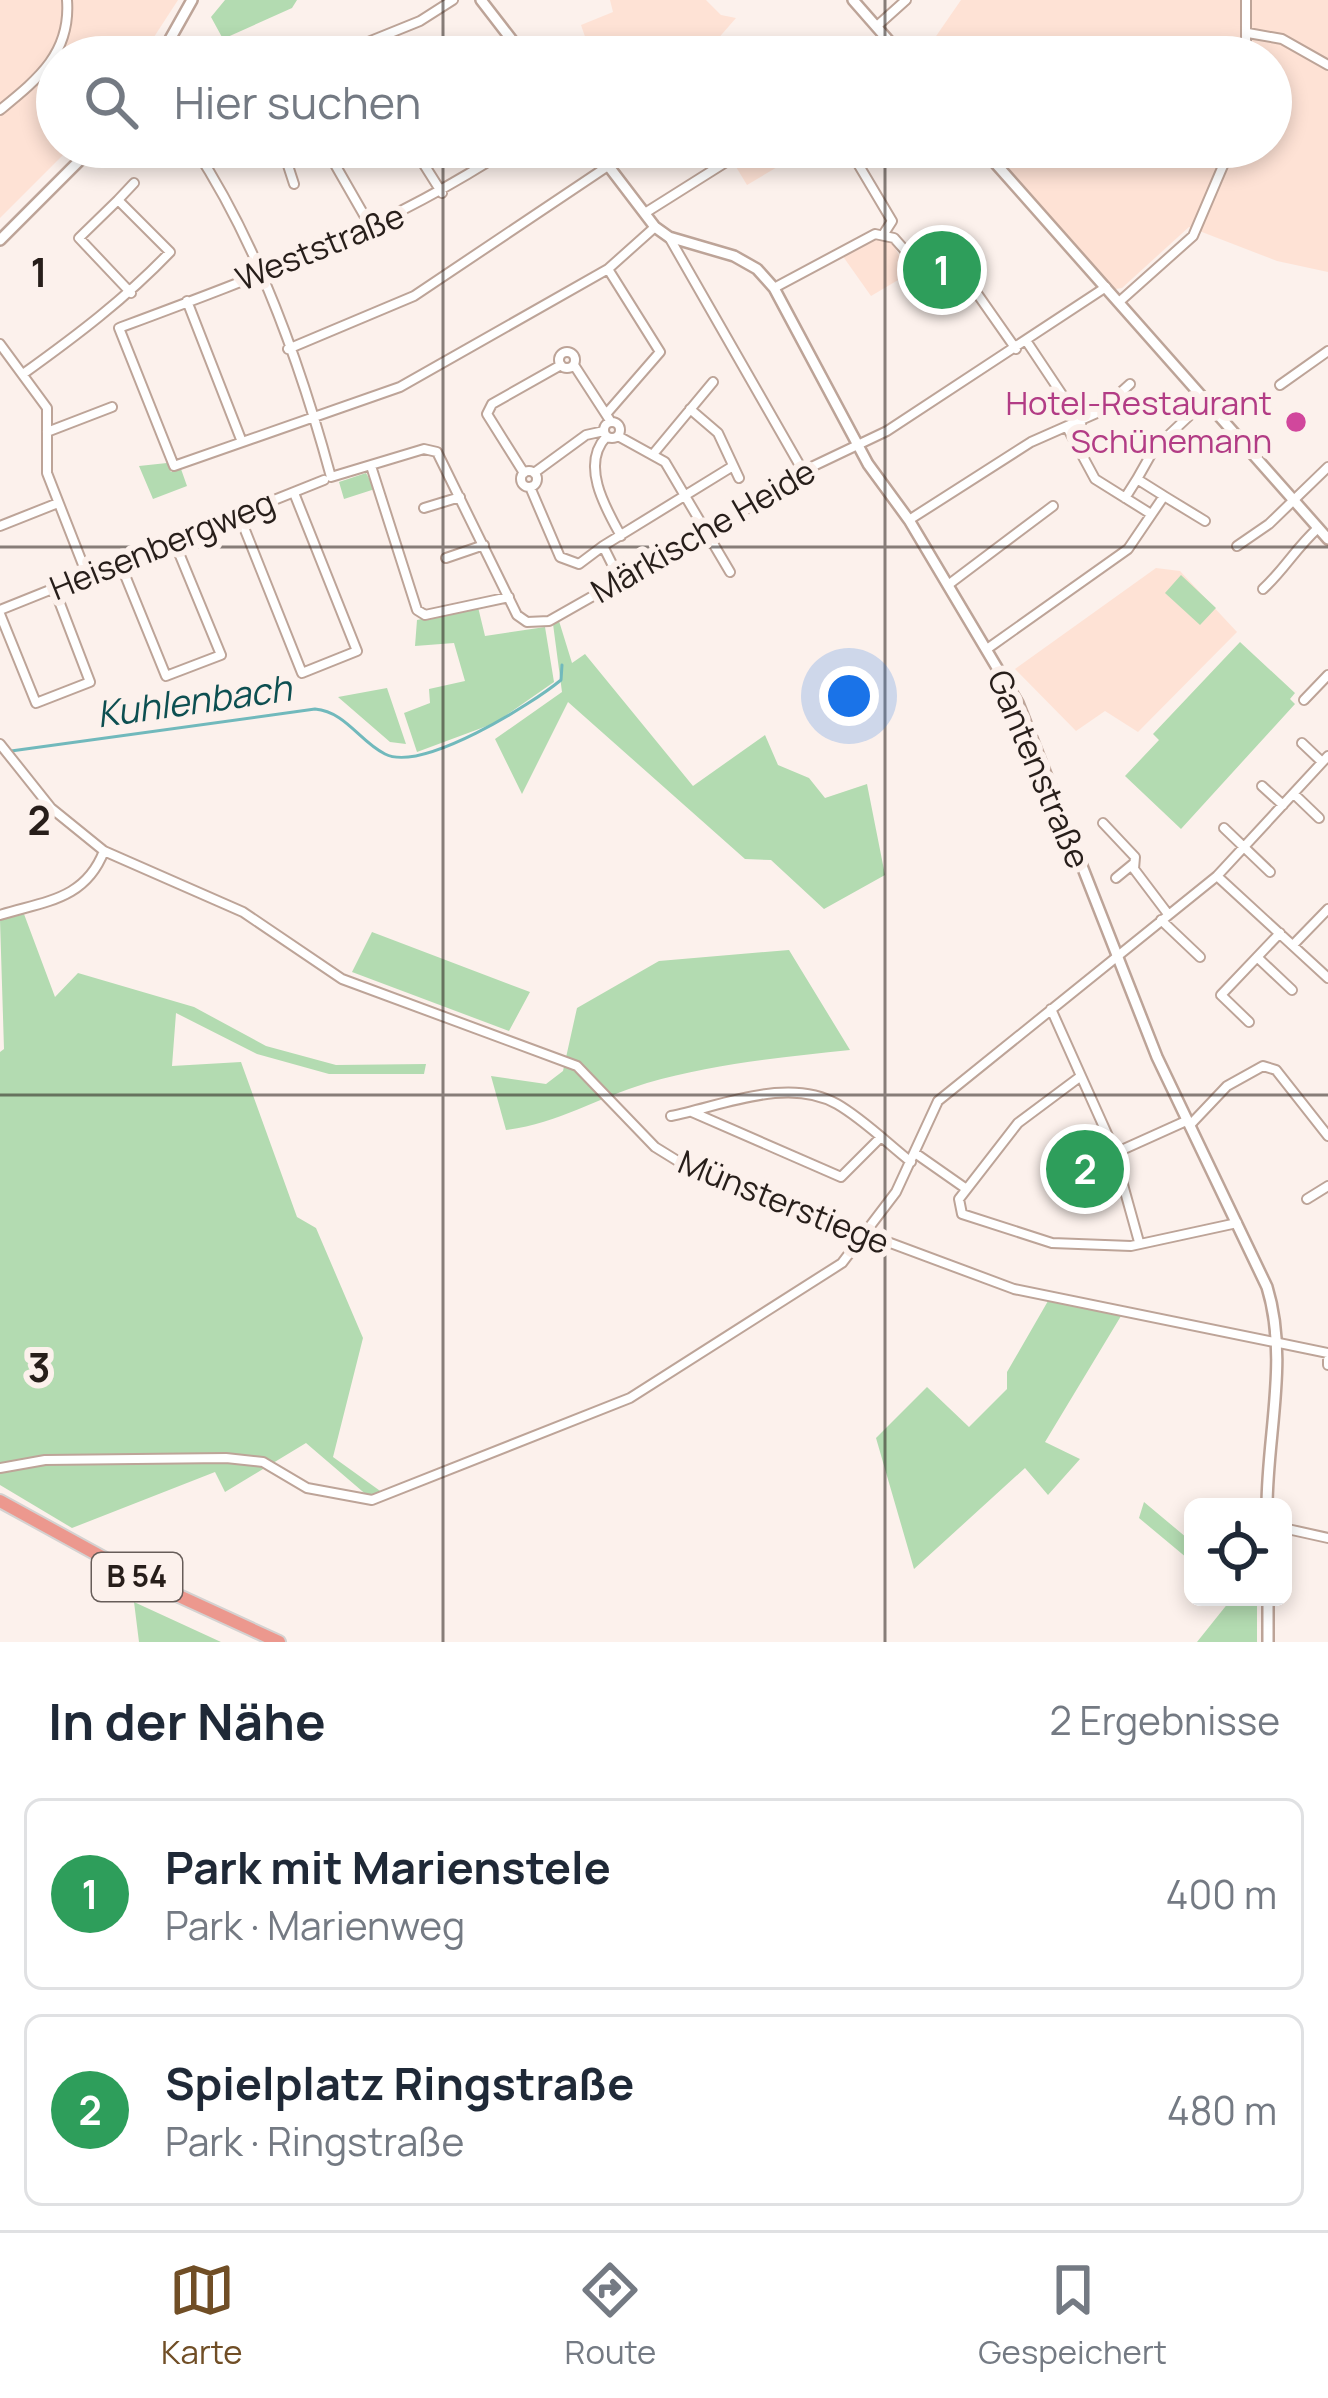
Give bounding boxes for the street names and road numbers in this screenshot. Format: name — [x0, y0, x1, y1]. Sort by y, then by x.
street label: Weststraße — [229, 192, 411, 301]
street label: Märkische Heide — [583, 448, 823, 613]
street label: Heisenbergweg — [43, 479, 281, 610]
street label: Gantenstraße — [977, 663, 1101, 875]
street label: Münsterstiege — [672, 1139, 896, 1264]
road number: B 54 — [92, 1553, 182, 1601]

